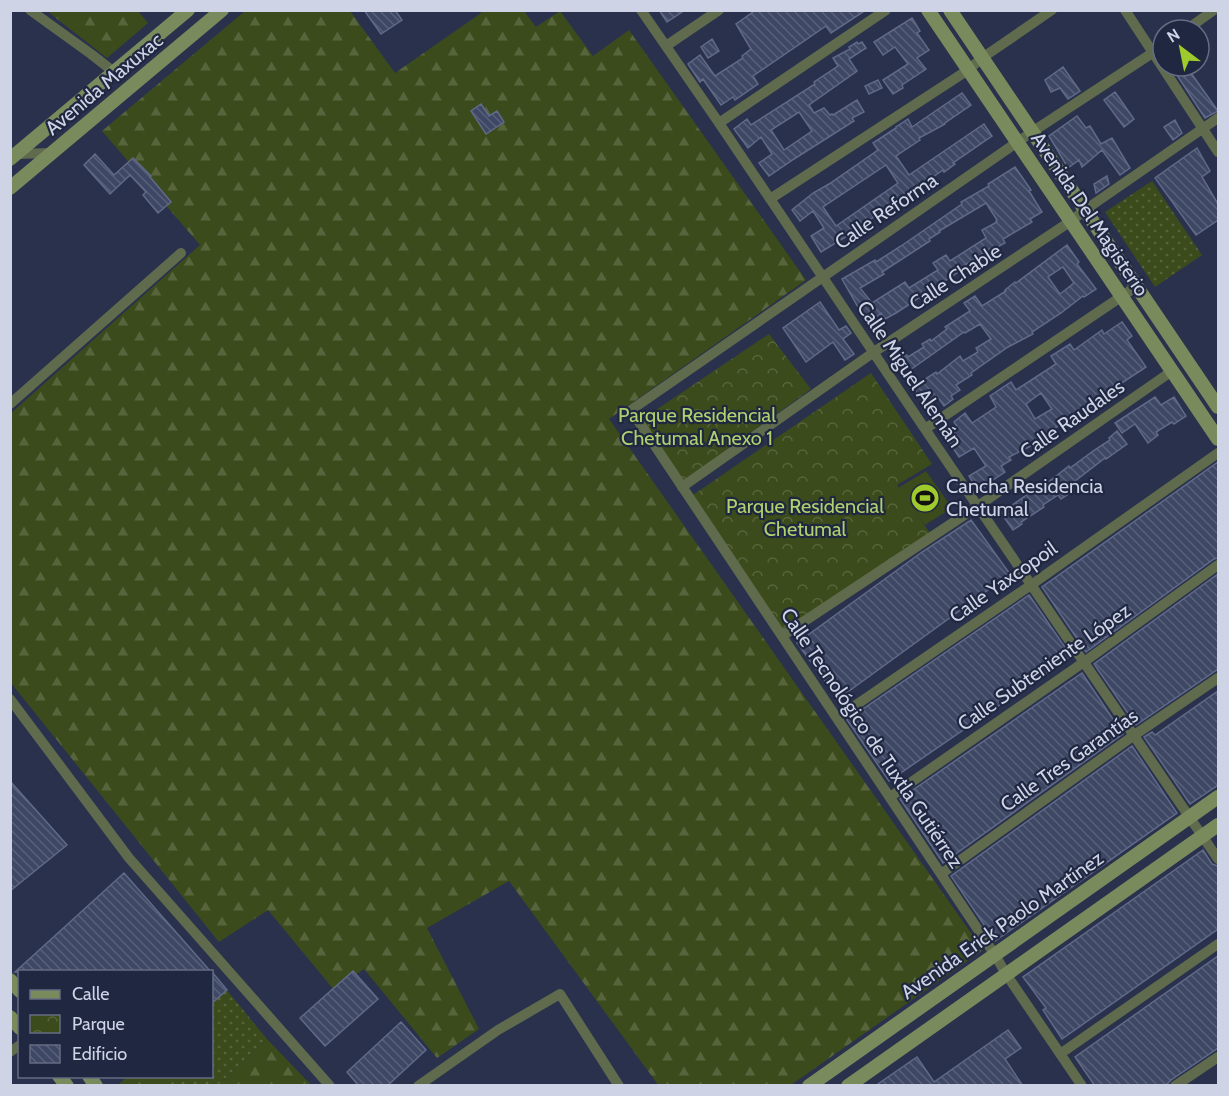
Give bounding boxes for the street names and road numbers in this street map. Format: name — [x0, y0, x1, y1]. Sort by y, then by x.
street label: Avenida Maxuxac — [40, 28, 168, 140]
street label: Avenida Del Magisterio — [1026, 127, 1154, 301]
street label: Calle Reforma — [830, 168, 942, 254]
street label: Calle Chable — [905, 238, 1005, 316]
street label: Calle Miguel Alemán — [852, 296, 968, 452]
street label: Calle Raudales — [1015, 374, 1129, 464]
street label: Calle Yaxcopoil — [945, 536, 1062, 628]
street label: Calle Subteniente López — [953, 598, 1135, 736]
street label: Calle Tecnológico de Tuxtla Gutiérrez — [776, 603, 968, 873]
street label: Calle Tres Garantías — [995, 704, 1143, 816]
street label: Avenida Erick Paolo Martínez — [896, 846, 1108, 1004]

